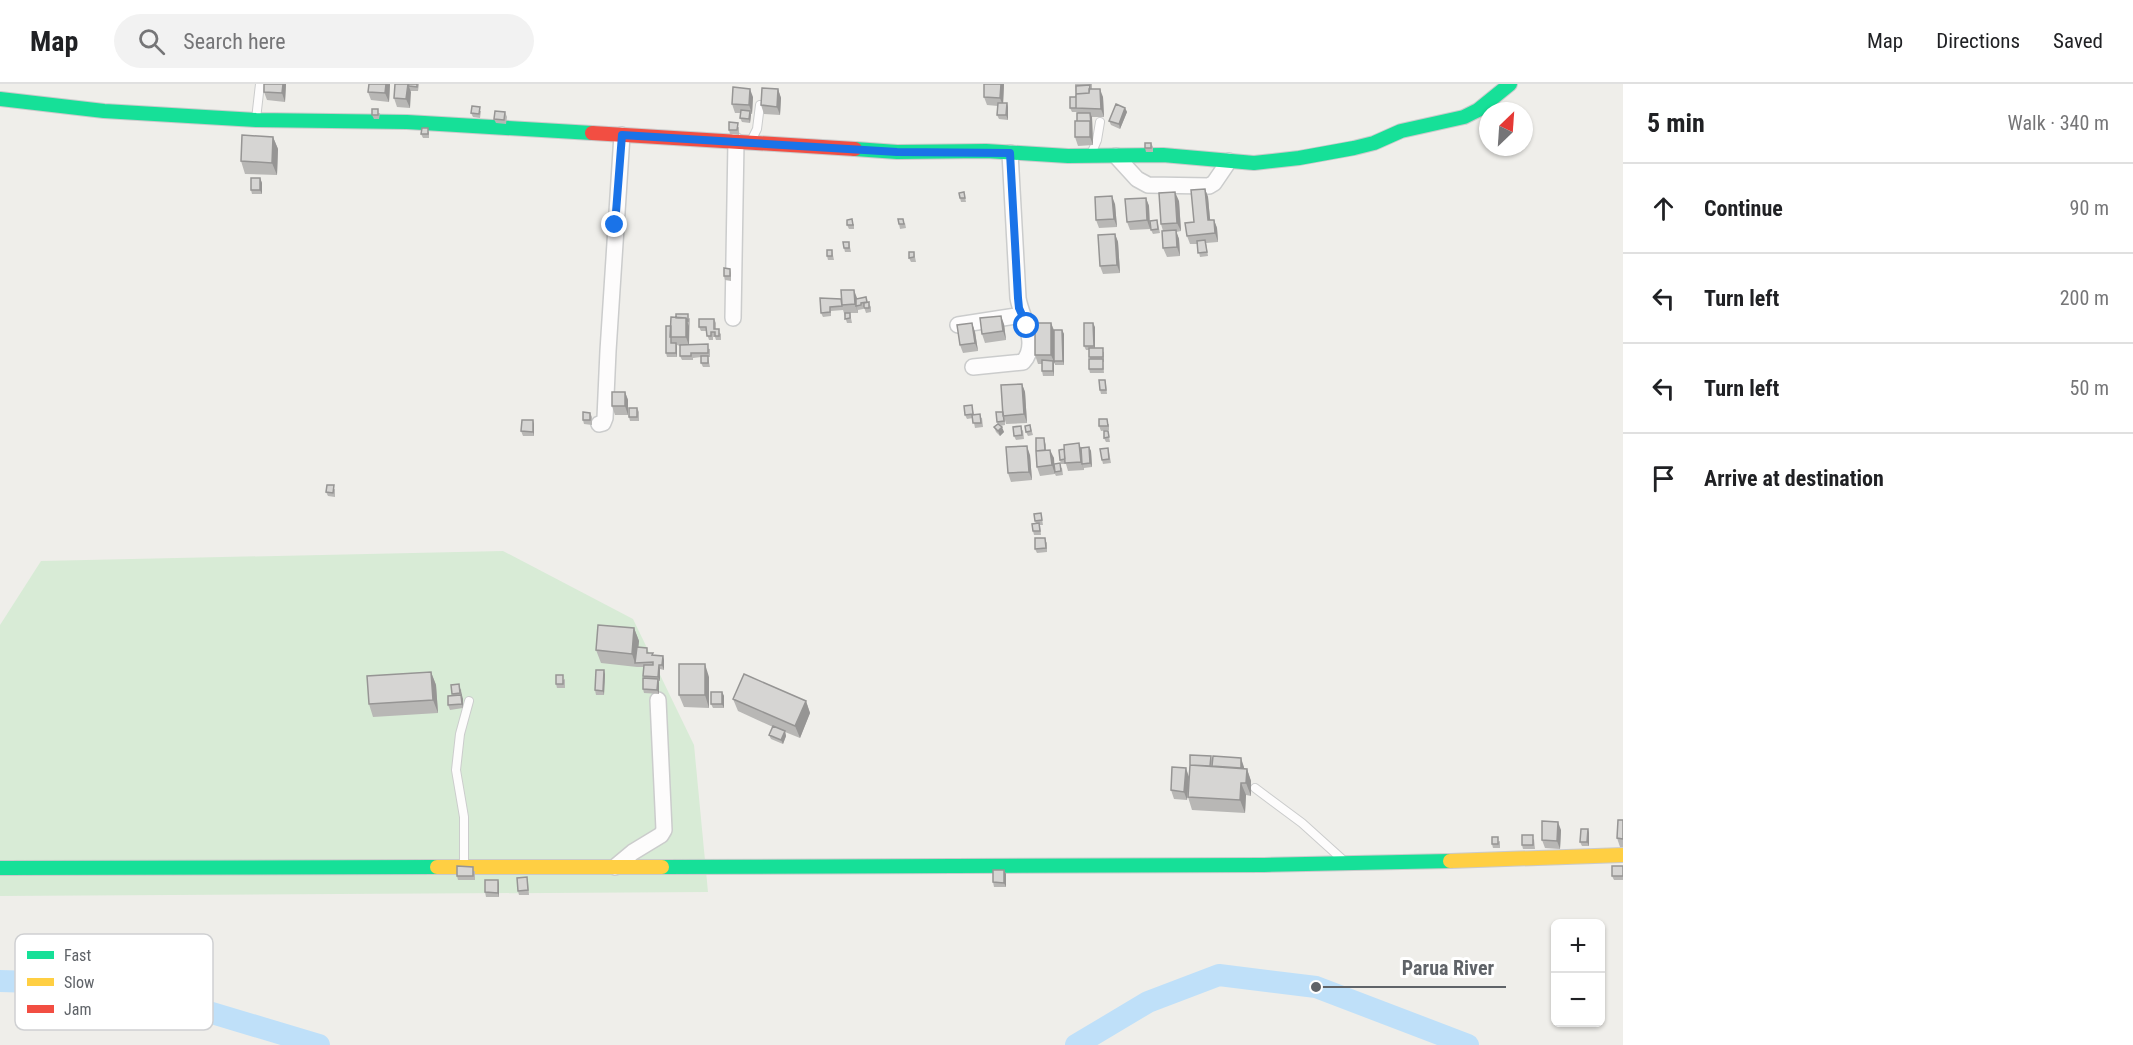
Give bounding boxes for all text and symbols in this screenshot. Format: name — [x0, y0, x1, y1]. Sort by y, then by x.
search box — [114, 14, 534, 68]
text: Map — [30, 25, 78, 58]
icon: search — [135, 25, 168, 58]
text: Search here — [183, 29, 286, 54]
text: Map — [1867, 29, 1903, 53]
text: Directions — [1936, 29, 2020, 53]
text: Saved — [2053, 29, 2103, 53]
north arrow — [1479, 102, 1533, 156]
text: 5 min — [1647, 108, 1705, 138]
text: Walk · 340 m — [2008, 111, 2109, 135]
icon: ahead — [1647, 192, 1680, 225]
text: Continue — [1704, 196, 1783, 221]
text: 90 m — [2070, 196, 2109, 220]
route end — [601, 211, 627, 237]
icon: left — [1647, 282, 1680, 315]
text: Turn left — [1704, 286, 1779, 311]
text: 200 m — [2060, 286, 2109, 310]
route start — [1013, 312, 1039, 338]
icon: left — [1647, 372, 1680, 405]
text: Turn left — [1704, 376, 1779, 401]
text: 50 m — [2070, 376, 2109, 400]
icon: arrive — [1647, 462, 1680, 495]
text: Arrive at destination — [1704, 466, 1884, 491]
map controls — [1551, 919, 1605, 1027]
button: + — [1551, 919, 1605, 973]
legend — [15, 934, 213, 1030]
text: Fast — [64, 946, 91, 965]
callout: Parua River — [1390, 949, 1506, 987]
text: Parua River — [1402, 956, 1495, 980]
text: Slow — [64, 973, 94, 992]
button: − — [1551, 973, 1605, 1027]
text: Jam — [64, 1000, 91, 1019]

